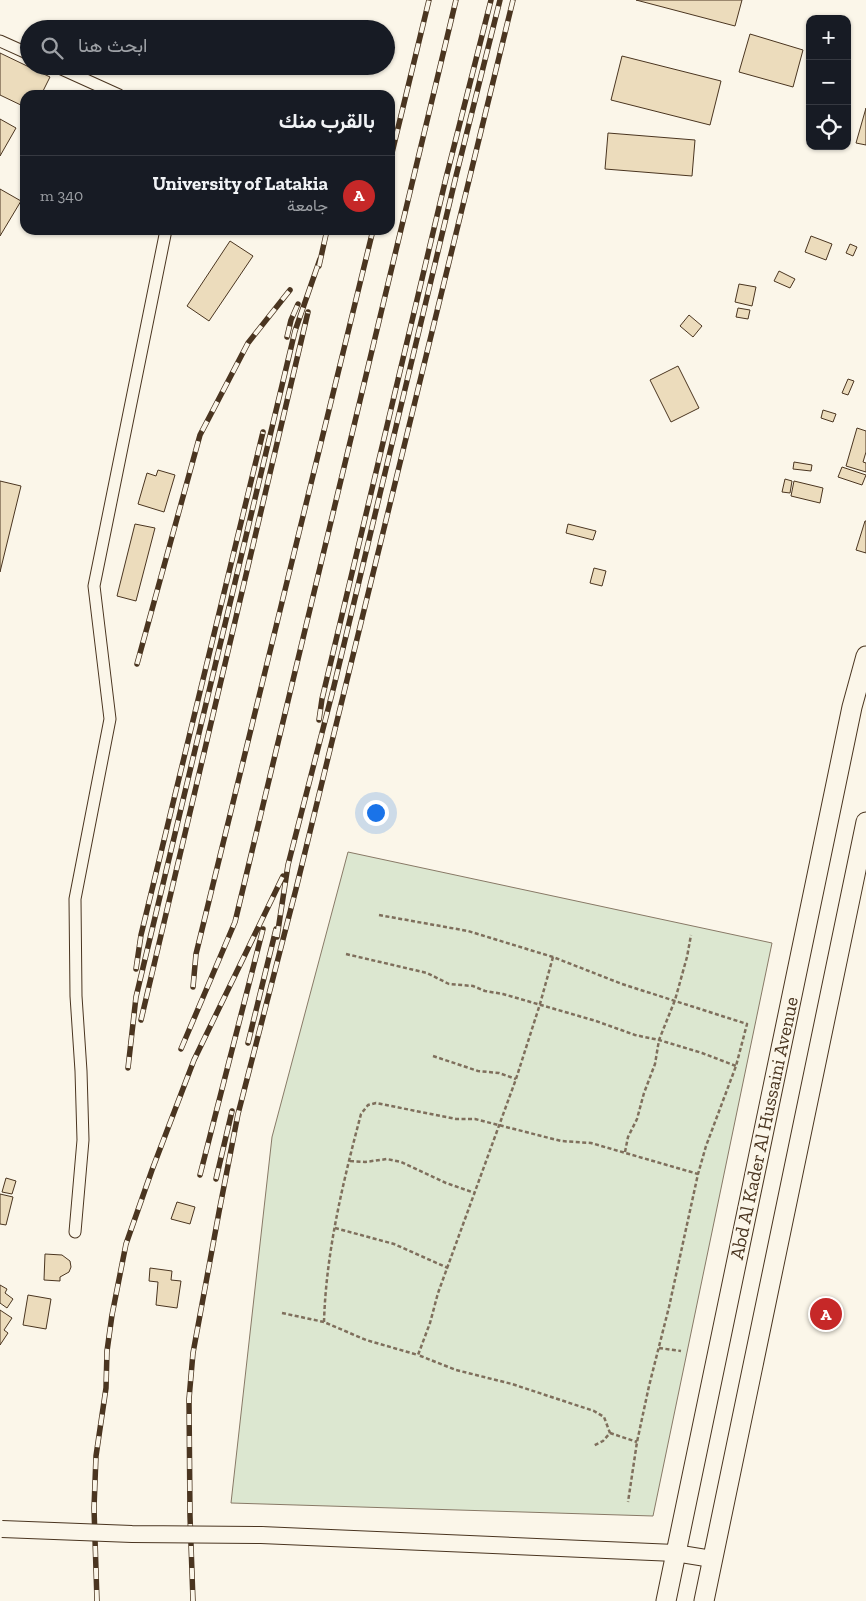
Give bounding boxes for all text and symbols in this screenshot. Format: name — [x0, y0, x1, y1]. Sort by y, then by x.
map controls — [806, 15, 851, 150]
button: + — [806, 15, 851, 60]
search box — [20, 20, 395, 75]
icon: search — [38, 34, 66, 62]
text: ابحث هنا — [78, 34, 148, 57]
button: − — [806, 60, 851, 105]
button: locate — [806, 105, 851, 150]
text: بالقرب منك — [279, 108, 375, 133]
text: University of Latakia — [152, 172, 328, 195]
text: 340 m — [40, 186, 83, 205]
text: A — [354, 186, 365, 205]
text: جامعة — [287, 196, 328, 215]
your location — [363, 800, 389, 826]
street label: Abd Al Kader Al Hussaini Avenue — [725, 994, 803, 1261]
pin: A — [810, 1295, 842, 1333]

